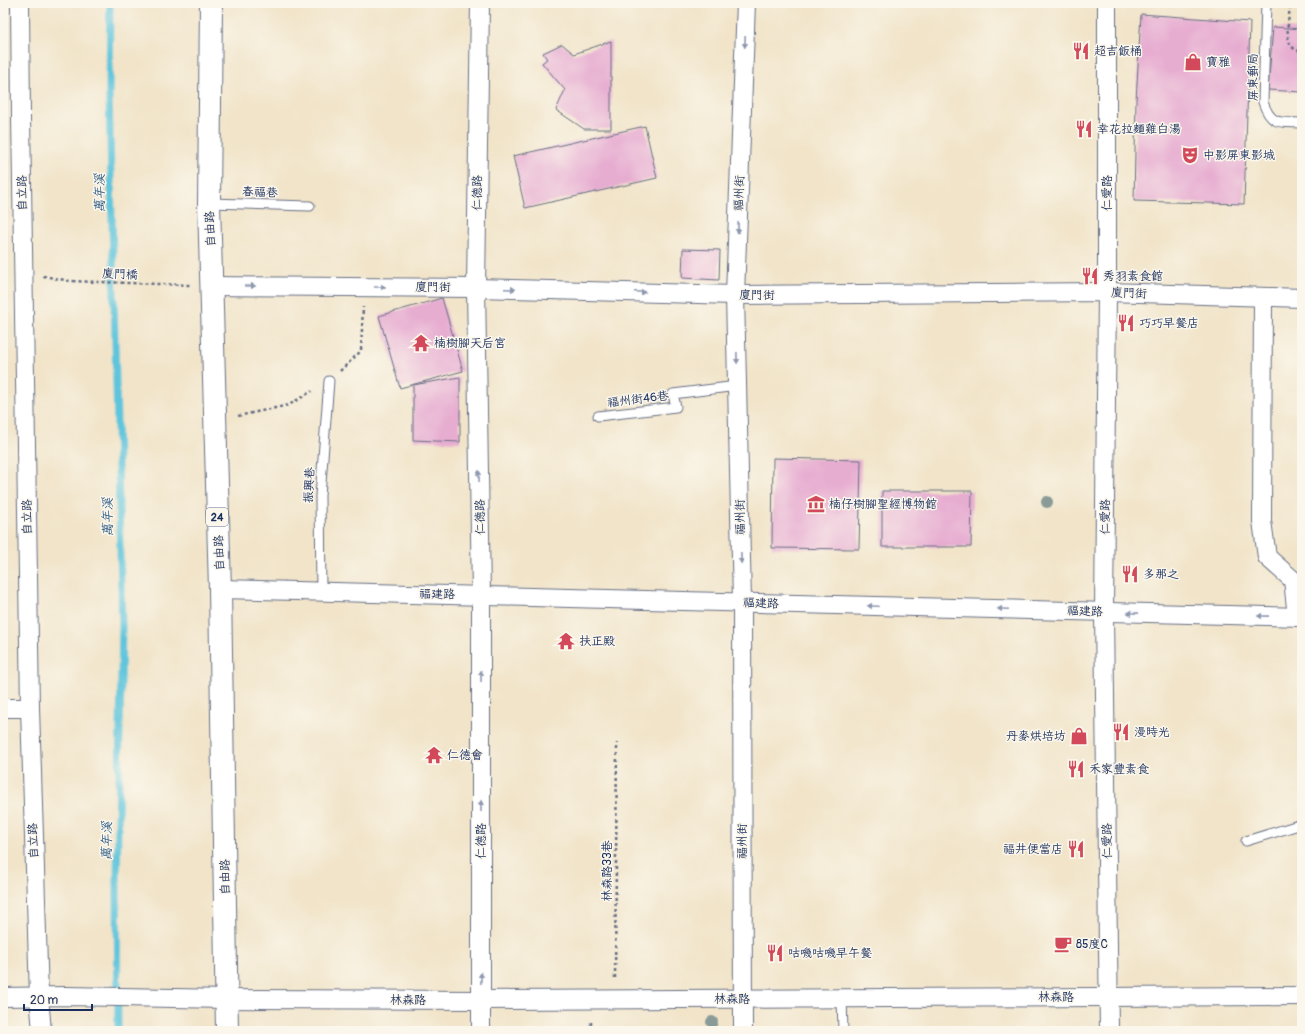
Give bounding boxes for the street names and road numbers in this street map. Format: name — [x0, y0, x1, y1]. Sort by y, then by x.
street label: 屏東郵局 — [1246, 53, 1261, 101]
street label: 自立路 — [15, 175, 30, 211]
street label: 仁德路 — [470, 175, 485, 211]
street label: 福州街 — [731, 175, 748, 211]
street label: 仁愛路 — [1100, 175, 1115, 211]
street label: 春福巷 — [242, 184, 278, 201]
street label: 自由路 — [202, 211, 219, 247]
street label: 廈門橋 — [102, 266, 138, 283]
street label: 廈門街 — [415, 280, 451, 295]
street label: 廈門街 — [1111, 285, 1147, 302]
street label: 廈門街 — [739, 288, 775, 303]
street label: 福州街46巷 — [606, 388, 670, 411]
street label: 振興巷 — [301, 467, 318, 503]
street label: 自立路 — [20, 499, 35, 535]
street label: 仁德路 — [473, 499, 488, 535]
street label: 福州街 — [733, 499, 748, 535]
street label: 仁愛路 — [1098, 499, 1113, 535]
road number: 24 — [206, 508, 228, 526]
street label: 自由路 — [211, 535, 228, 571]
street label: 福建路 — [419, 587, 455, 602]
street label: 福建路 — [743, 595, 779, 612]
street label: 福建路 — [1067, 603, 1103, 620]
street label: 自立路 — [25, 823, 42, 859]
street label: 仁德路 — [474, 823, 489, 859]
street label: 福州街 — [735, 823, 750, 859]
street label: 仁愛路 — [1100, 823, 1115, 859]
street label: 林森路33巷 — [600, 840, 615, 902]
street label: 自由路 — [218, 859, 233, 895]
street label: 林森路 — [1038, 990, 1074, 1005]
street label: 林森路 — [714, 992, 750, 1007]
street label: 林森路 — [390, 993, 426, 1008]

